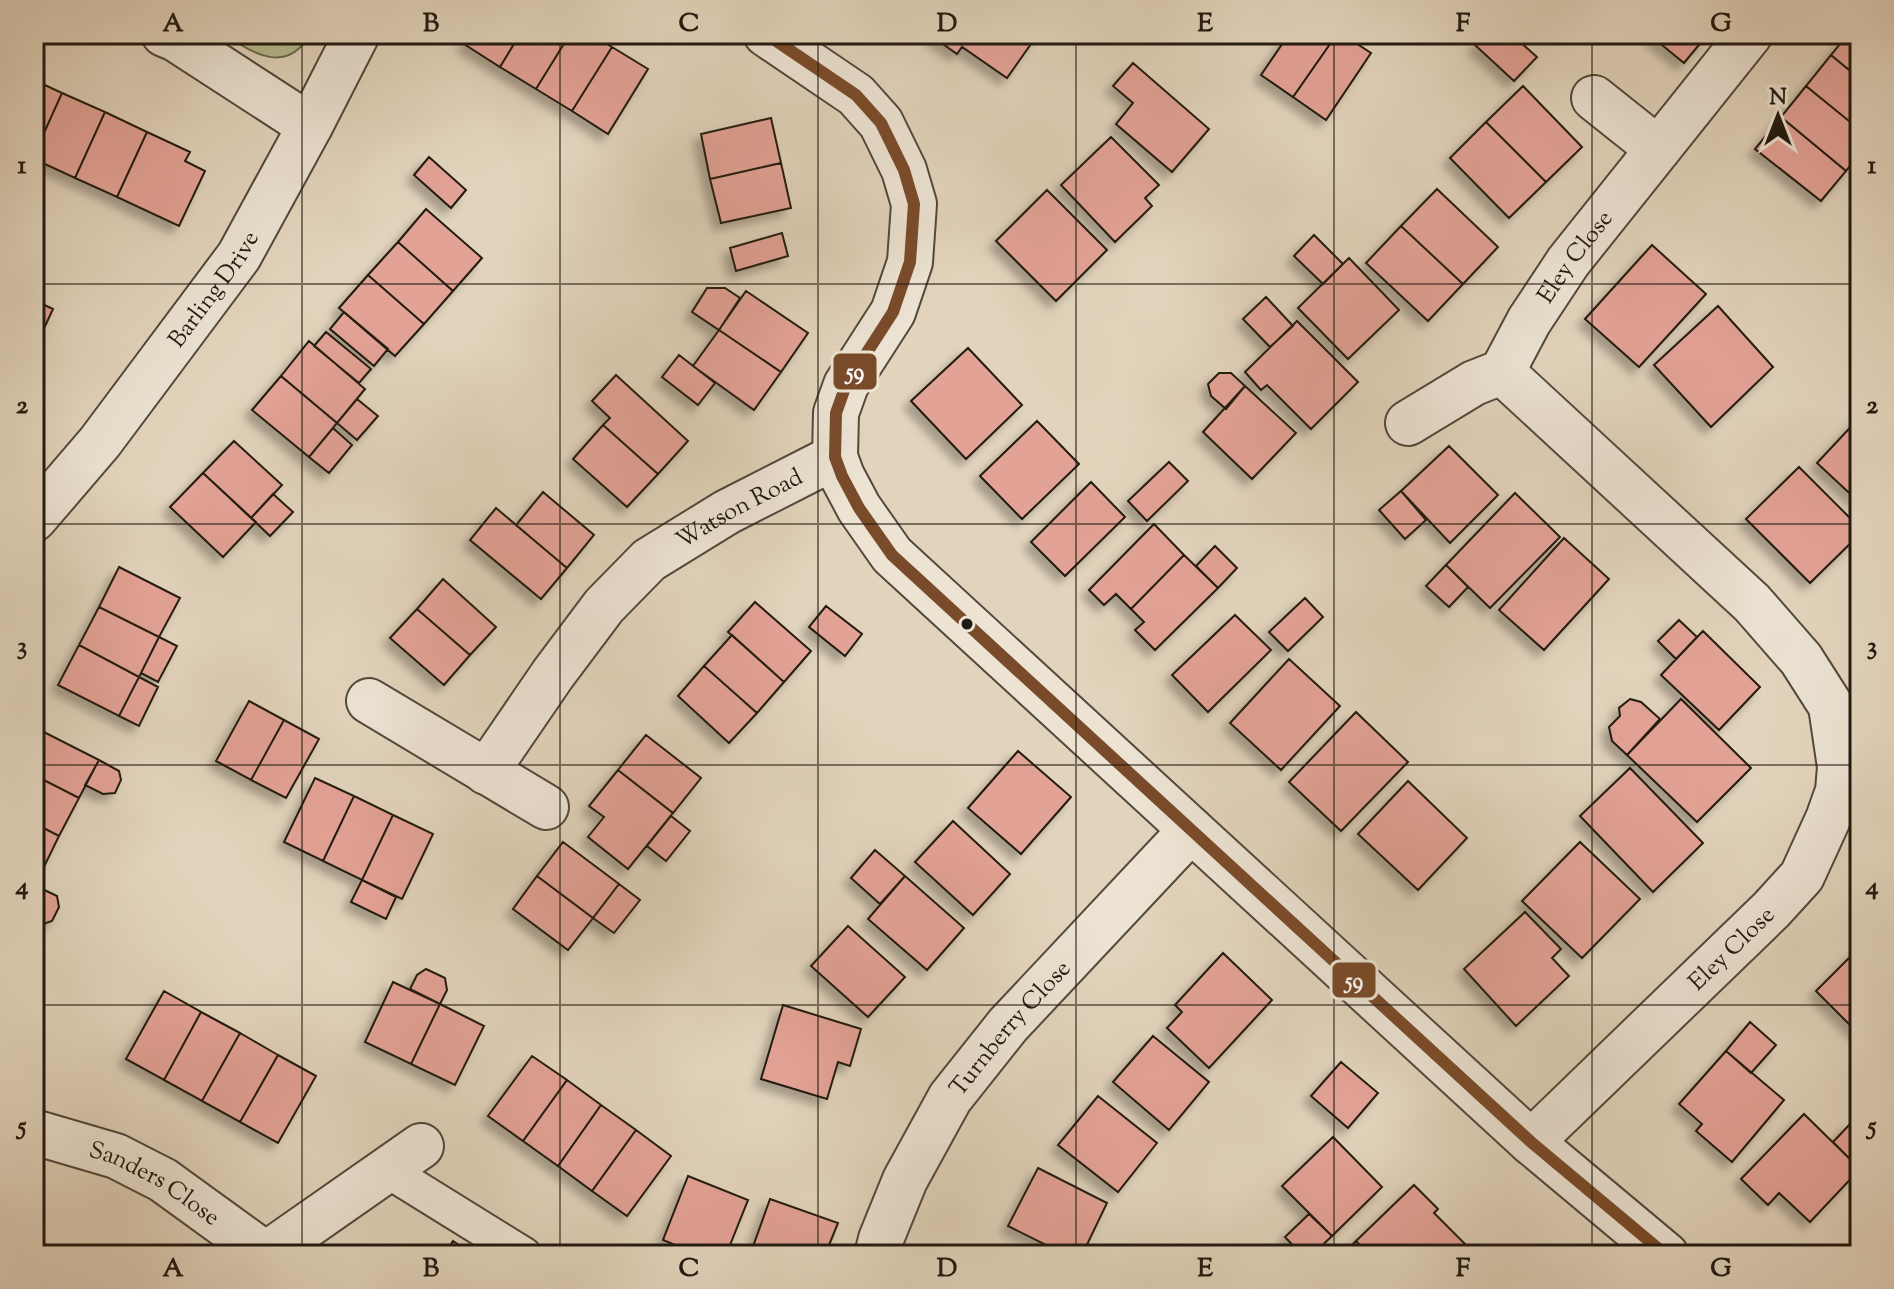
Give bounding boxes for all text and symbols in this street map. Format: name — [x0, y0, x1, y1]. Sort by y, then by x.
text: A — [162, 6, 184, 43]
text: B — [423, 6, 440, 43]
text: C — [679, 6, 699, 43]
text: D — [937, 6, 957, 43]
text: E — [1197, 6, 1213, 43]
text: F — [1456, 6, 1471, 43]
text: G — [1710, 6, 1732, 43]
north arrow — [1738, 76, 1818, 156]
text: N — [1769, 83, 1787, 115]
text: 1 — [18, 148, 27, 185]
text: 1 — [1868, 148, 1877, 185]
street label: Eley Close — [1530, 204, 1622, 311]
street label: Barling Drive — [161, 225, 269, 356]
line badge: 59 — [832, 352, 878, 391]
text: 59 — [844, 358, 864, 390]
text: 2 — [16, 388, 29, 425]
text: 2 — [1866, 388, 1879, 425]
street label: Watson Road — [670, 461, 809, 558]
unlabelled marker — [959, 616, 975, 632]
text: 3 — [17, 629, 27, 666]
text: 3 — [1867, 629, 1877, 666]
text: 4 — [14, 869, 29, 906]
text: 4 — [1864, 869, 1879, 906]
street label: Eley Close — [1682, 900, 1783, 999]
street label: Turnberry Close — [943, 953, 1080, 1104]
line badge: 59 — [1331, 961, 1377, 999]
text: 59 — [1343, 967, 1363, 999]
text: 5 — [16, 1109, 27, 1146]
text: 5 — [1866, 1109, 1877, 1146]
street label: Sanders Close — [85, 1134, 226, 1235]
text: A — [162, 1251, 184, 1288]
text: B — [423, 1251, 440, 1288]
text: C — [679, 1251, 699, 1288]
text: D — [937, 1251, 957, 1288]
text: E — [1197, 1251, 1213, 1288]
text: F — [1456, 1251, 1471, 1288]
text: G — [1710, 1251, 1732, 1288]

